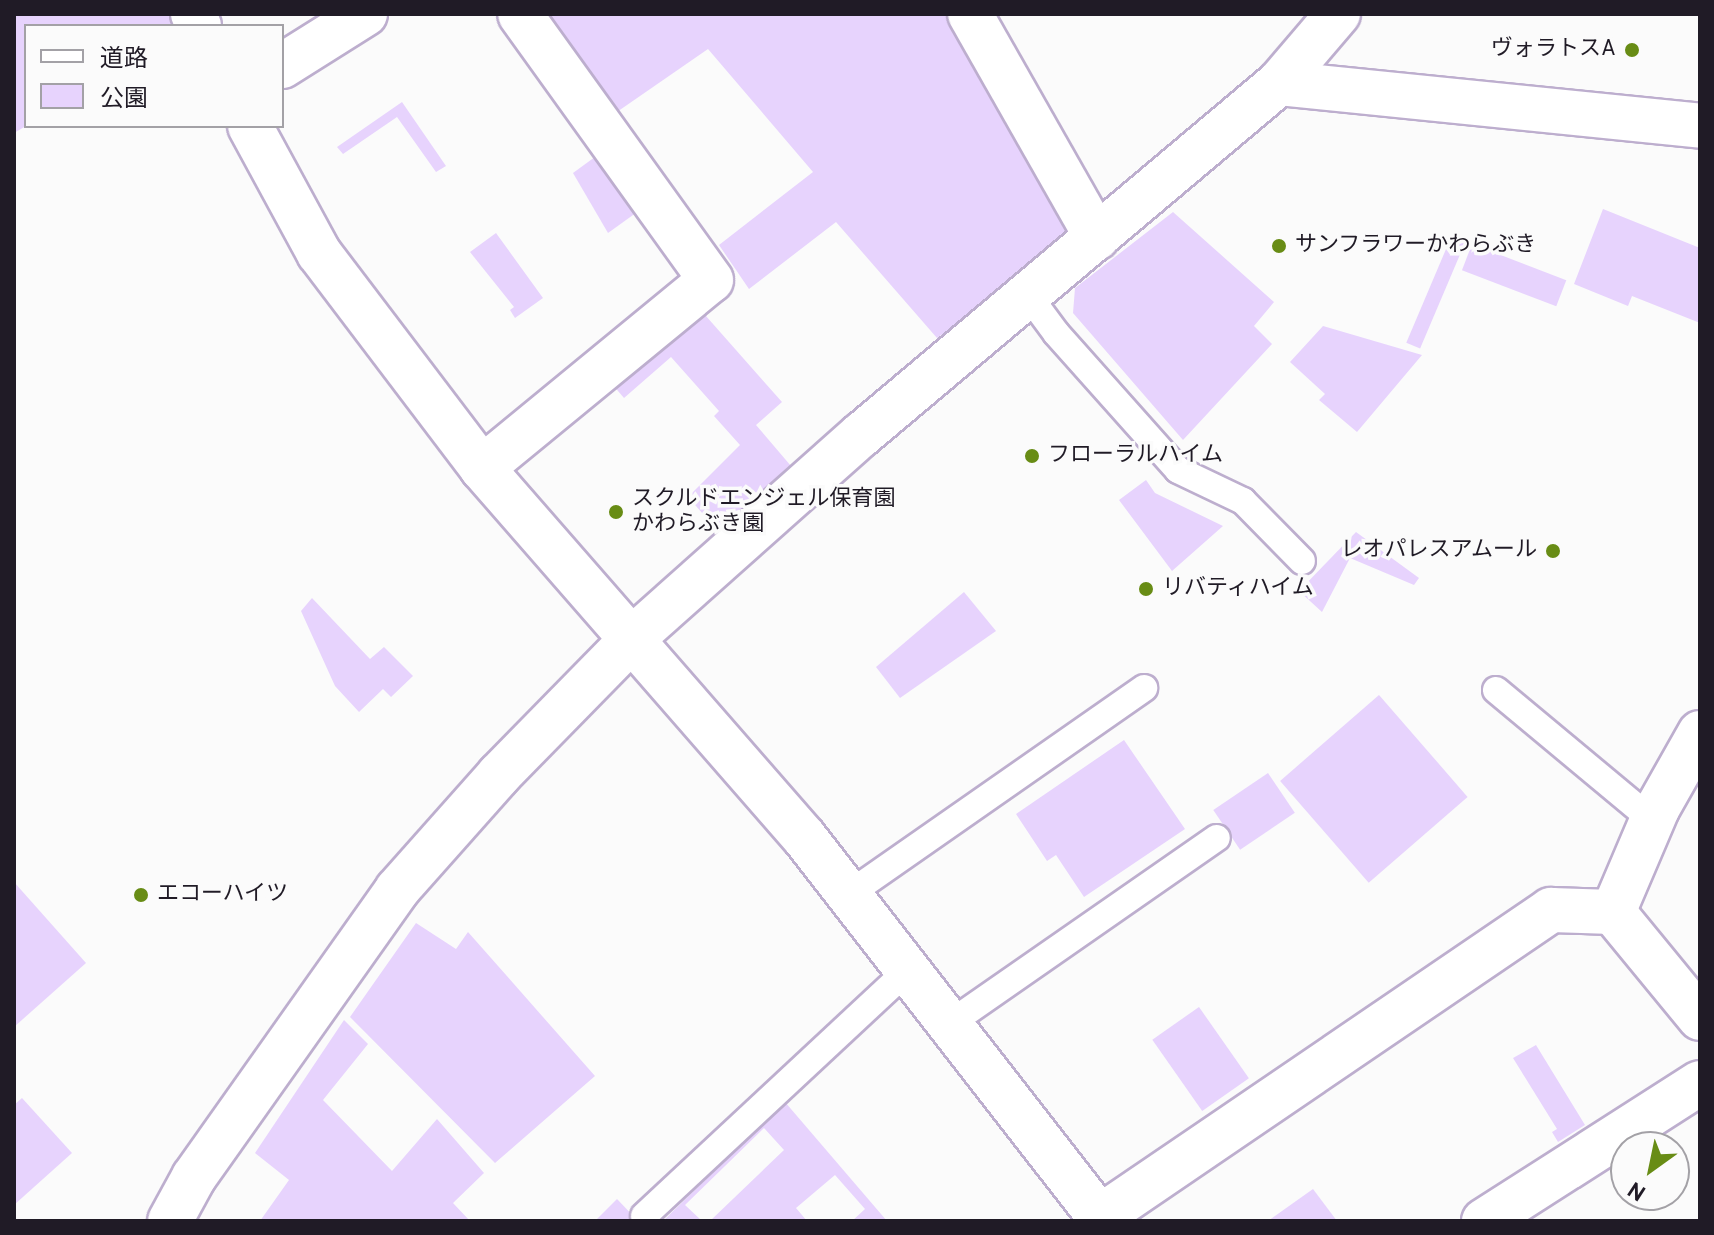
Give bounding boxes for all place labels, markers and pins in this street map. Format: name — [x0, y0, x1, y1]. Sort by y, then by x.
place label: ヴォラトスA — [1491, 37, 1616, 63]
marker: ヴォラトスA — [1623, 41, 1641, 59]
place label: サンフラワーかわらぶき — [1295, 233, 1537, 259]
marker: サンフラワーかわらぶき — [1270, 237, 1288, 255]
place label: フローラルハイム — [1048, 443, 1224, 469]
marker: フローラルハイム — [1023, 447, 1041, 465]
place label: スクルドエンジェル保育園 かわらぶき園 — [632, 486, 896, 538]
marker: スクルドエンジェル保育園 かわらぶき園 — [607, 503, 625, 521]
place label: レオパレスアムール — [1339, 538, 1537, 564]
marker: レオパレスアムール — [1544, 542, 1562, 560]
place label: リバティハイム — [1162, 576, 1316, 602]
marker: リバティハイム — [1137, 580, 1155, 598]
place label: エコーハイツ — [157, 882, 289, 908]
marker: エコーハイツ — [132, 886, 150, 904]

